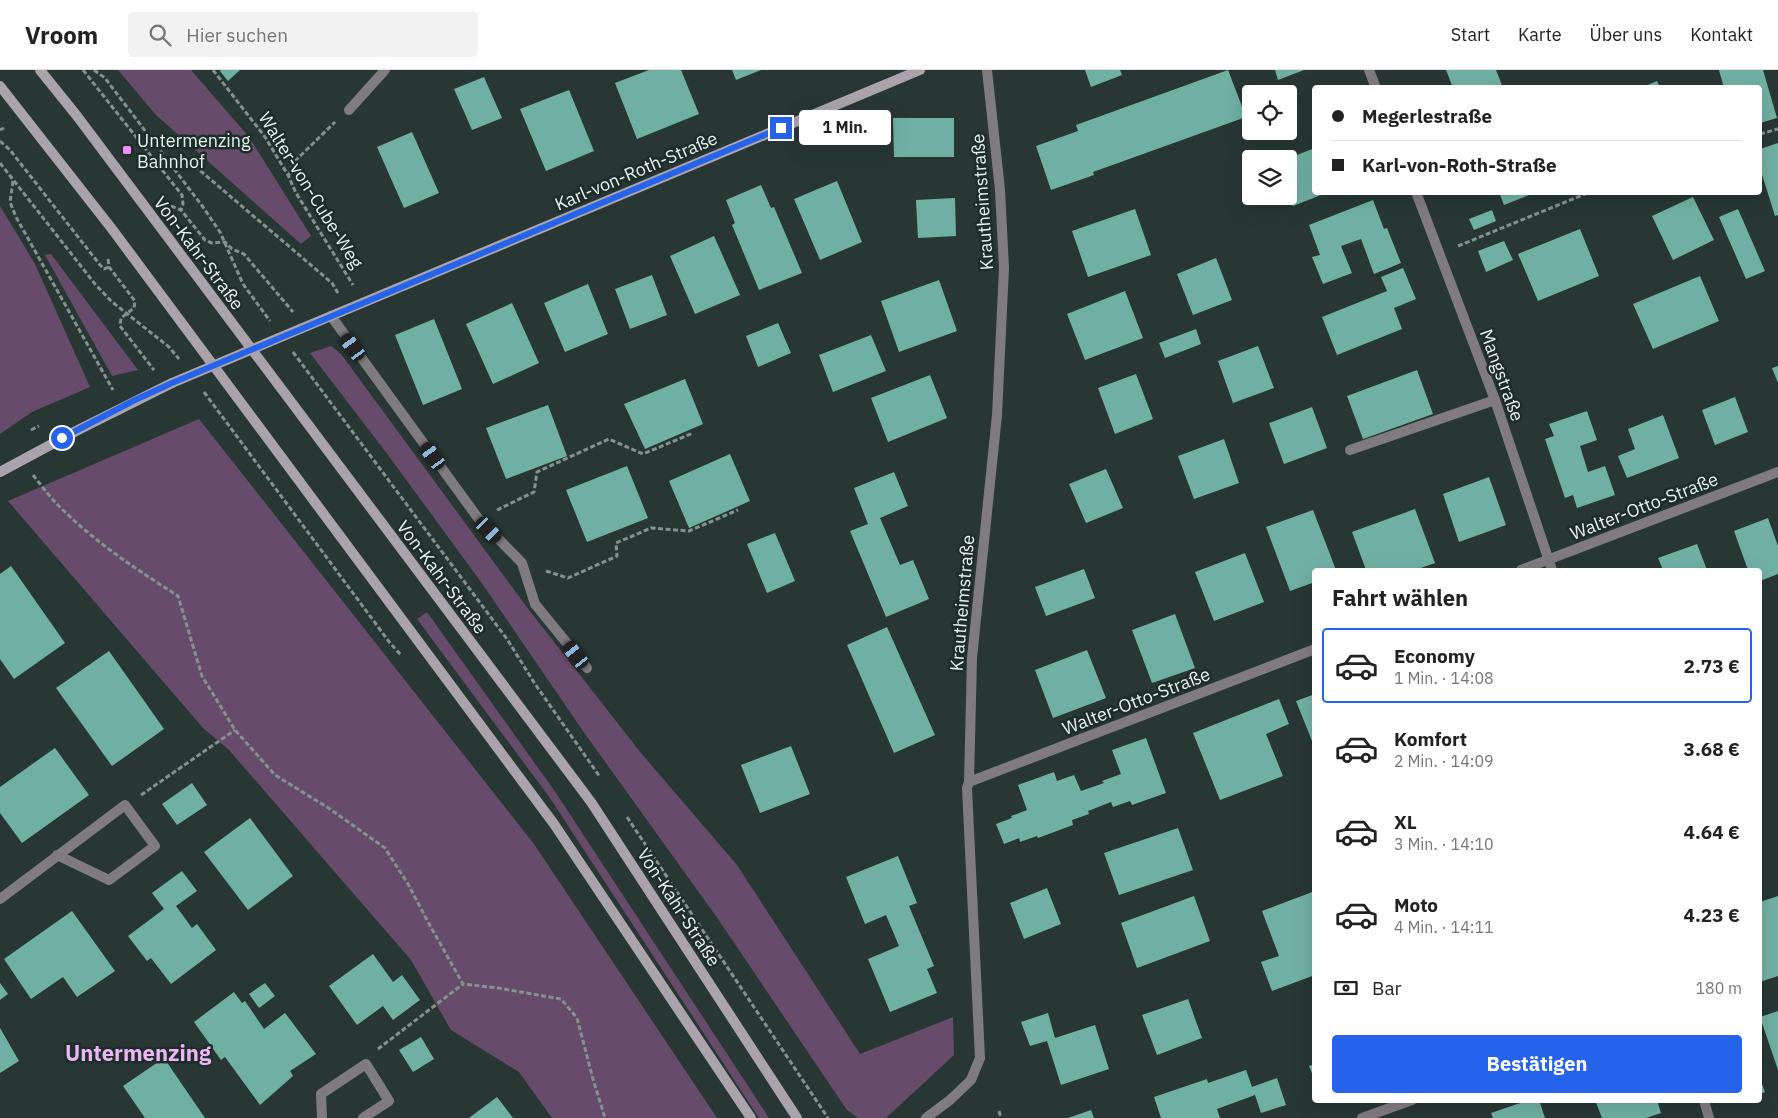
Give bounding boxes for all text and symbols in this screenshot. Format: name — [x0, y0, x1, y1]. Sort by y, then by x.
search box — [128, 12, 478, 57]
text: Vroom — [25, 19, 98, 51]
icon: search — [146, 21, 174, 49]
text: Hier suchen — [186, 23, 288, 47]
text: Start — [1451, 23, 1490, 46]
text: Karte — [1518, 23, 1562, 46]
text: Über uns — [1590, 23, 1662, 46]
text: Kontakt — [1690, 23, 1753, 46]
map controls — [1242, 85, 1297, 205]
button: locate — [1242, 85, 1297, 140]
text: Megerlestraße — [1362, 104, 1492, 128]
street label: Walter-von-Cube-Weg — [254, 108, 369, 273]
callout: 1 Min. — [798, 110, 891, 146]
route end — [770, 117, 792, 139]
text: 1 Min. — [822, 117, 868, 137]
street label: Karl-von-Roth-Straße — [551, 126, 721, 216]
place label: Untermenzing Bahnhof — [137, 129, 251, 173]
street label: Krautheimstraße — [966, 133, 998, 271]
marker: Untermenzing Bahnhof — [121, 144, 133, 156]
button: layers — [1242, 150, 1297, 205]
text: Karl-von-Roth-Straße — [1362, 153, 1557, 177]
street label: Von-Kahr-Straße — [149, 192, 249, 314]
street label: Mangstraße — [1475, 326, 1529, 424]
car — [338, 330, 367, 364]
route start — [51, 427, 73, 449]
car — [418, 439, 447, 473]
street label: Walter-Otto-Straße — [1567, 467, 1721, 545]
car — [473, 514, 504, 546]
street label: Von-Kahr-Straße — [392, 516, 492, 638]
street label: Krautheimstraße — [945, 534, 979, 672]
text: Fahrt wählen — [1332, 583, 1468, 612]
car — [560, 639, 591, 671]
icon: car — [1334, 643, 1379, 688]
text: Economy — [1394, 644, 1475, 668]
text: 2.73 € — [1684, 654, 1740, 678]
street label: Walter-Otto-Straße — [1059, 662, 1213, 740]
text: 1 Min. · 14:08 — [1394, 668, 1494, 688]
icon: car — [1334, 726, 1379, 771]
text: Komfort — [1394, 727, 1467, 751]
text: 3.68 € — [1684, 737, 1740, 761]
text: 2 Min. · 14:09 — [1394, 751, 1494, 771]
icon: car — [1334, 809, 1379, 854]
text: XL — [1394, 810, 1417, 834]
text: 4.64 € — [1684, 820, 1740, 844]
text: 3 Min. · 14:10 — [1394, 834, 1494, 854]
street label: Von-Kahr-Straße — [632, 844, 726, 971]
icon: car — [1334, 892, 1379, 937]
text: Moto — [1394, 893, 1438, 917]
text: 4.23 € — [1684, 903, 1740, 927]
text: 4 Min. · 14:11 — [1394, 917, 1494, 937]
icon: cash — [1332, 974, 1360, 1002]
text: Bar — [1372, 976, 1402, 1000]
text: 180 m — [1695, 978, 1742, 998]
button: Bestätigen — [1332, 1035, 1742, 1093]
district label: Untermenzing — [65, 1038, 212, 1067]

